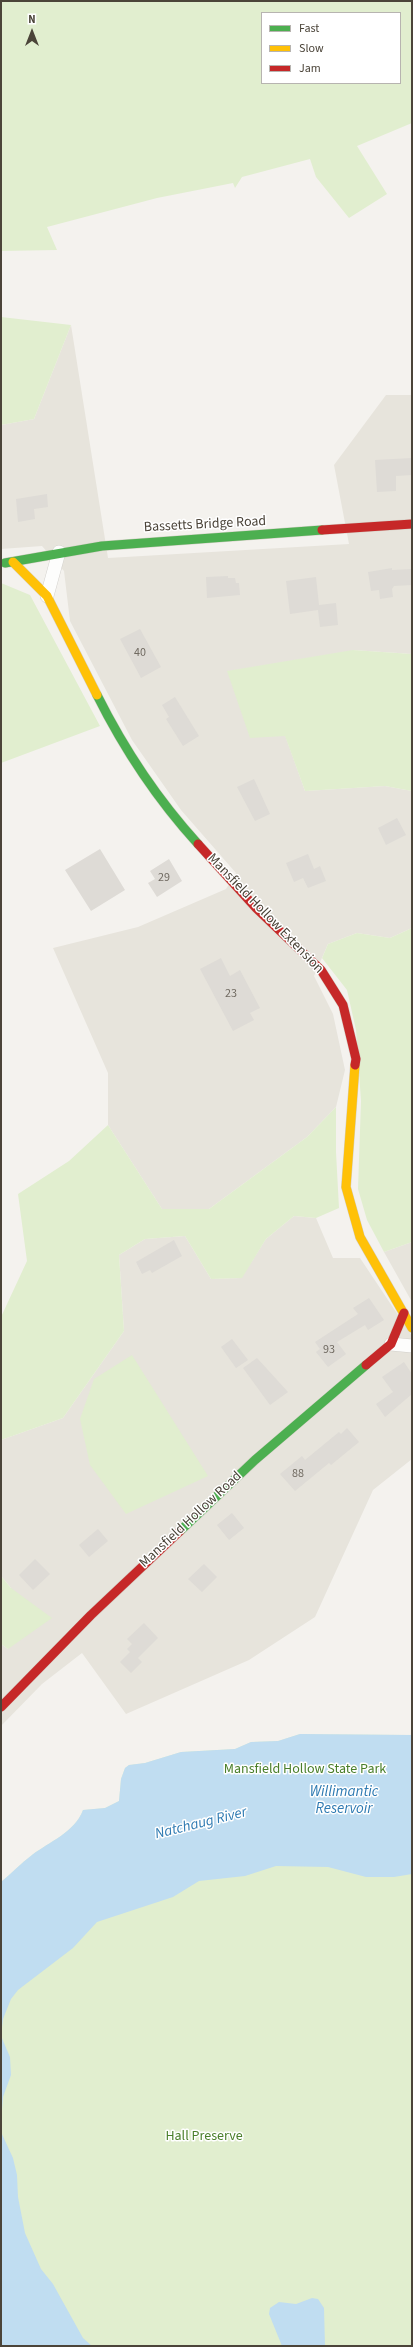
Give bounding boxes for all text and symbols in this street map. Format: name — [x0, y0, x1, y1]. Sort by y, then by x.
north arrow — [12, 12, 52, 52]
text: N — [28, 12, 36, 27]
legend — [261, 12, 401, 84]
text: Fast — [299, 20, 319, 37]
text: Slow — [299, 40, 324, 57]
text: Jam — [299, 60, 321, 77]
street label: Bassetts Bridge Road — [143, 513, 267, 537]
house number: 40 — [134, 646, 146, 660]
street label: Mansfield Hollow Extension — [203, 851, 327, 977]
house number: 29 — [158, 871, 170, 885]
house number: 23 — [225, 987, 237, 1001]
house number: 93 — [323, 1343, 335, 1357]
house number: 88 — [292, 1467, 304, 1481]
street label: Mansfield Hollow Road — [136, 1468, 246, 1572]
park label: Mansfield Hollow State Park — [224, 1762, 386, 1778]
water label: Willimantic Reservoir — [310, 1784, 378, 1819]
water label: Natchaug River — [153, 1804, 249, 1844]
park label: Hall Preserve — [165, 2129, 243, 2145]

